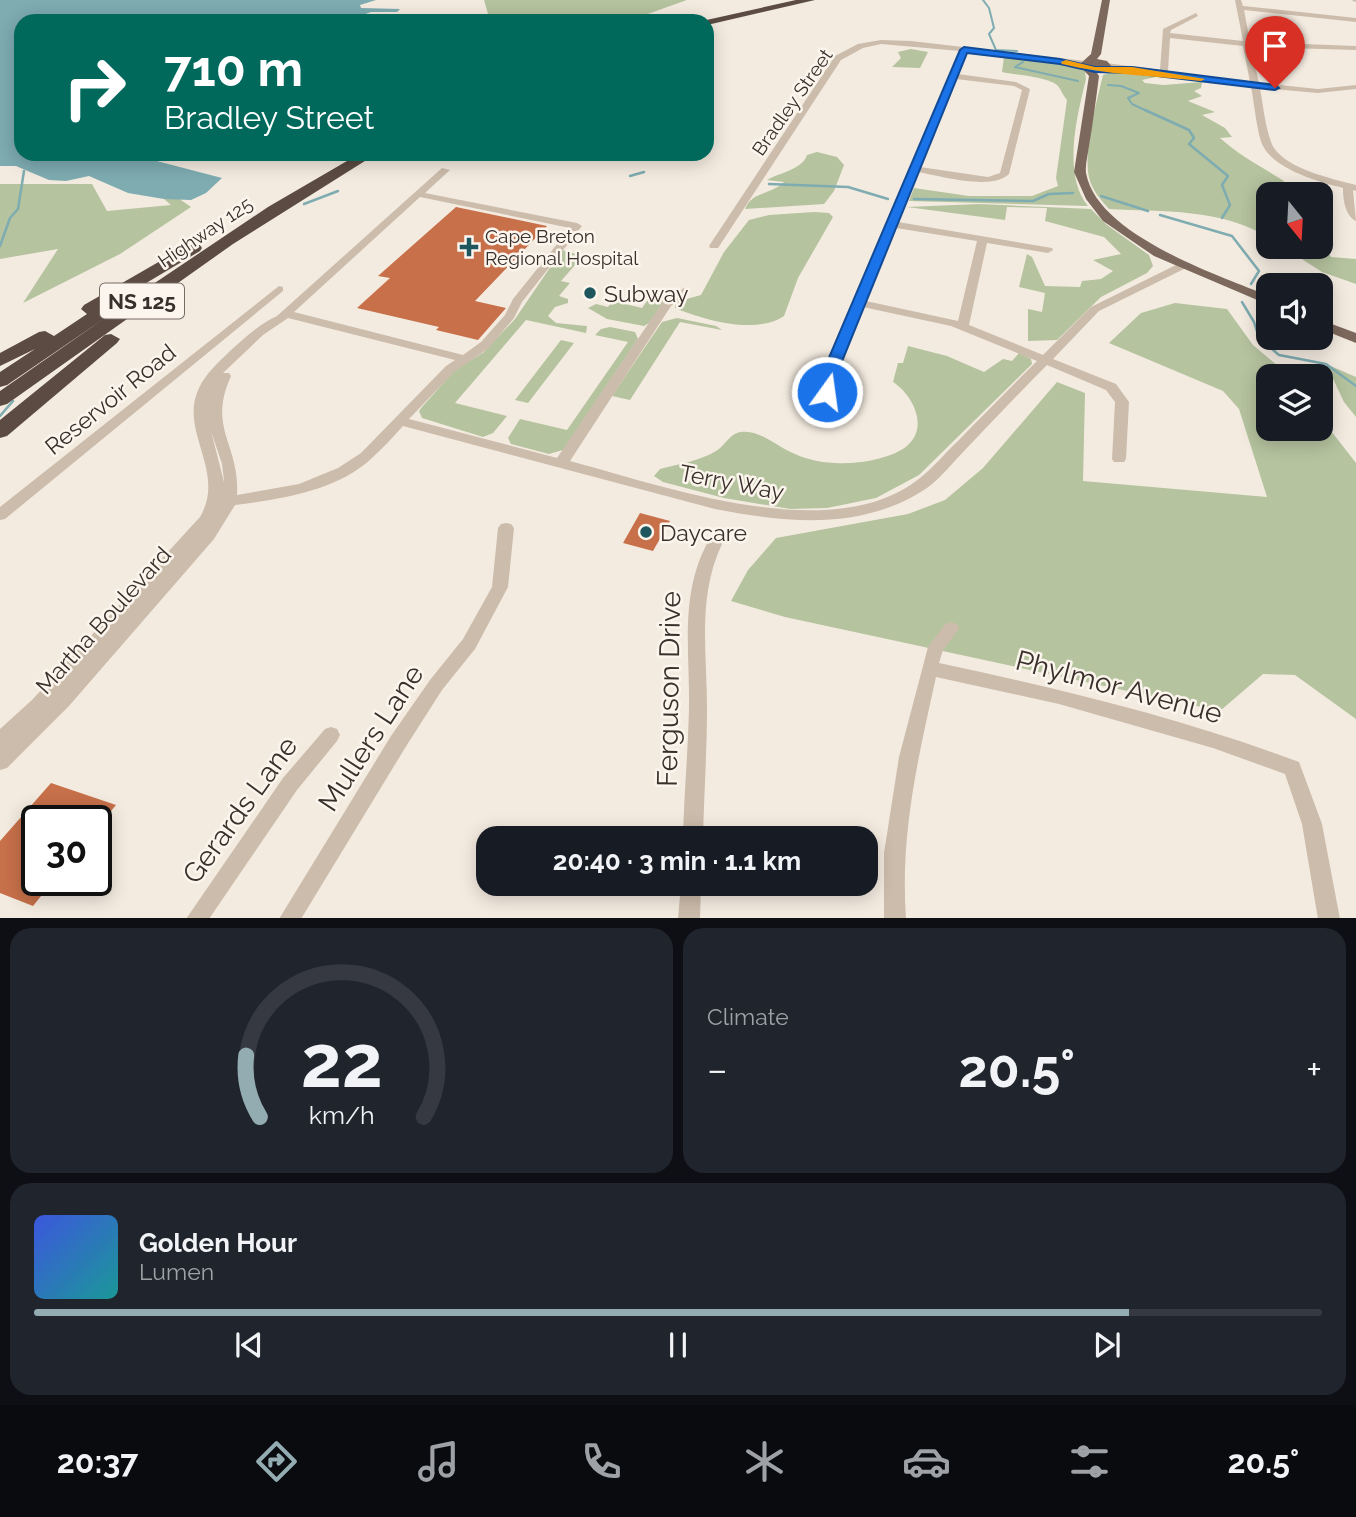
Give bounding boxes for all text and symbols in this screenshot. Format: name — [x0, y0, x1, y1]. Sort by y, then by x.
pin — [1245, 16, 1305, 88]
icon: arrive — [1256, 27, 1294, 65]
text: 710 m — [164, 40, 303, 97]
icon: right — [49, 42, 140, 133]
street label: Bradley Street — [747, 44, 837, 159]
text: Bradley Street — [164, 99, 374, 136]
north arrow — [1256, 182, 1334, 259]
map controls — [1256, 182, 1333, 441]
street label: Highway 125 — [154, 192, 256, 272]
place label: Cape Breton Regional Hospital — [485, 225, 639, 269]
marker: Cape Breton Regional Hospital — [459, 237, 479, 257]
button: sound — [1256, 273, 1333, 350]
place label: Subway — [604, 280, 688, 307]
road number: NS 125 — [100, 284, 184, 318]
marker: Subway — [582, 285, 598, 301]
street label: Reservoir Road — [39, 338, 181, 460]
position arrow — [790, 355, 864, 429]
button: layers — [1256, 364, 1333, 441]
street label: Terry Way — [678, 459, 786, 505]
place label: Daycare — [660, 519, 747, 546]
marker: Daycare — [638, 524, 654, 540]
street label: Martha Boulevard — [30, 541, 176, 699]
street label: Ferguson Drive — [651, 591, 687, 787]
street label: Phylmor Avenue — [1012, 644, 1226, 730]
street label: Mullers Lane — [311, 659, 431, 817]
street label: Gerards Lane — [176, 730, 304, 890]
speed limit sign: 30 — [21, 805, 112, 896]
text: 20:40 · 3 min · 1.1 km — [553, 846, 801, 876]
text: Climate — [707, 1003, 789, 1030]
text: 22 — [300, 1019, 383, 1104]
text: 20.5° — [959, 1038, 1075, 1099]
text: − — [707, 1047, 727, 1092]
text: + — [1306, 1047, 1322, 1092]
text: km/h — [309, 1099, 374, 1129]
text: Golden Hour — [139, 1228, 297, 1258]
text: Lumen — [139, 1258, 214, 1285]
icon: previous — [230, 1326, 268, 1364]
icon: pause — [659, 1326, 697, 1364]
icon: next — [1088, 1326, 1126, 1364]
icon: directions — [252, 1437, 301, 1486]
icon: music — [414, 1437, 463, 1486]
icon: phone — [577, 1437, 626, 1486]
icon: climate — [740, 1437, 789, 1486]
icon: car — [902, 1437, 951, 1486]
icon: filters — [1065, 1437, 1114, 1486]
text: 20:37 — [57, 1443, 138, 1480]
text: 20.5° — [1227, 1443, 1299, 1480]

